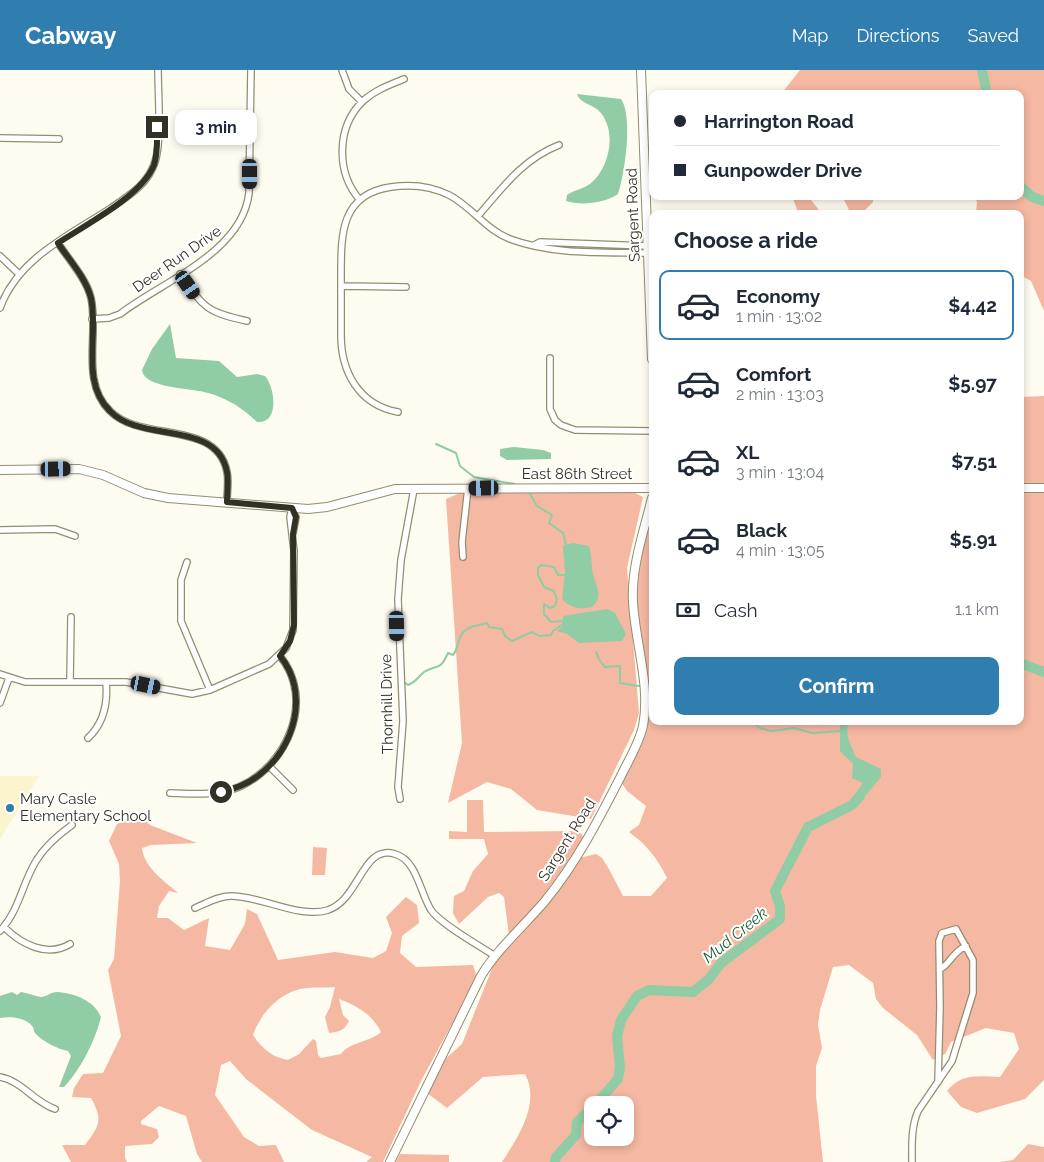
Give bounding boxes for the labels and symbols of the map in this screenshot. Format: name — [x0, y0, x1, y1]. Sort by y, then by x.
callout: 3 min — [174, 110, 257, 144]
route end — [146, 116, 168, 138]
car — [242, 159, 257, 189]
street label: Sargent Road — [622, 168, 644, 262]
street label: Deer Run Drive — [129, 222, 225, 296]
car — [173, 268, 202, 302]
car — [40, 461, 71, 477]
street label: East 86th Street — [522, 465, 632, 483]
car — [468, 480, 499, 496]
car — [389, 611, 404, 641]
street label: Thornhill Drive — [377, 654, 397, 754]
car — [129, 675, 162, 695]
route start — [210, 781, 232, 803]
place label: Mary Casle Elementary School — [20, 790, 152, 825]
street label: Sargent Road — [534, 795, 600, 885]
marker: Mary Casle Elementary School — [4, 802, 16, 814]
water label: Mud Creek — [699, 903, 771, 967]

